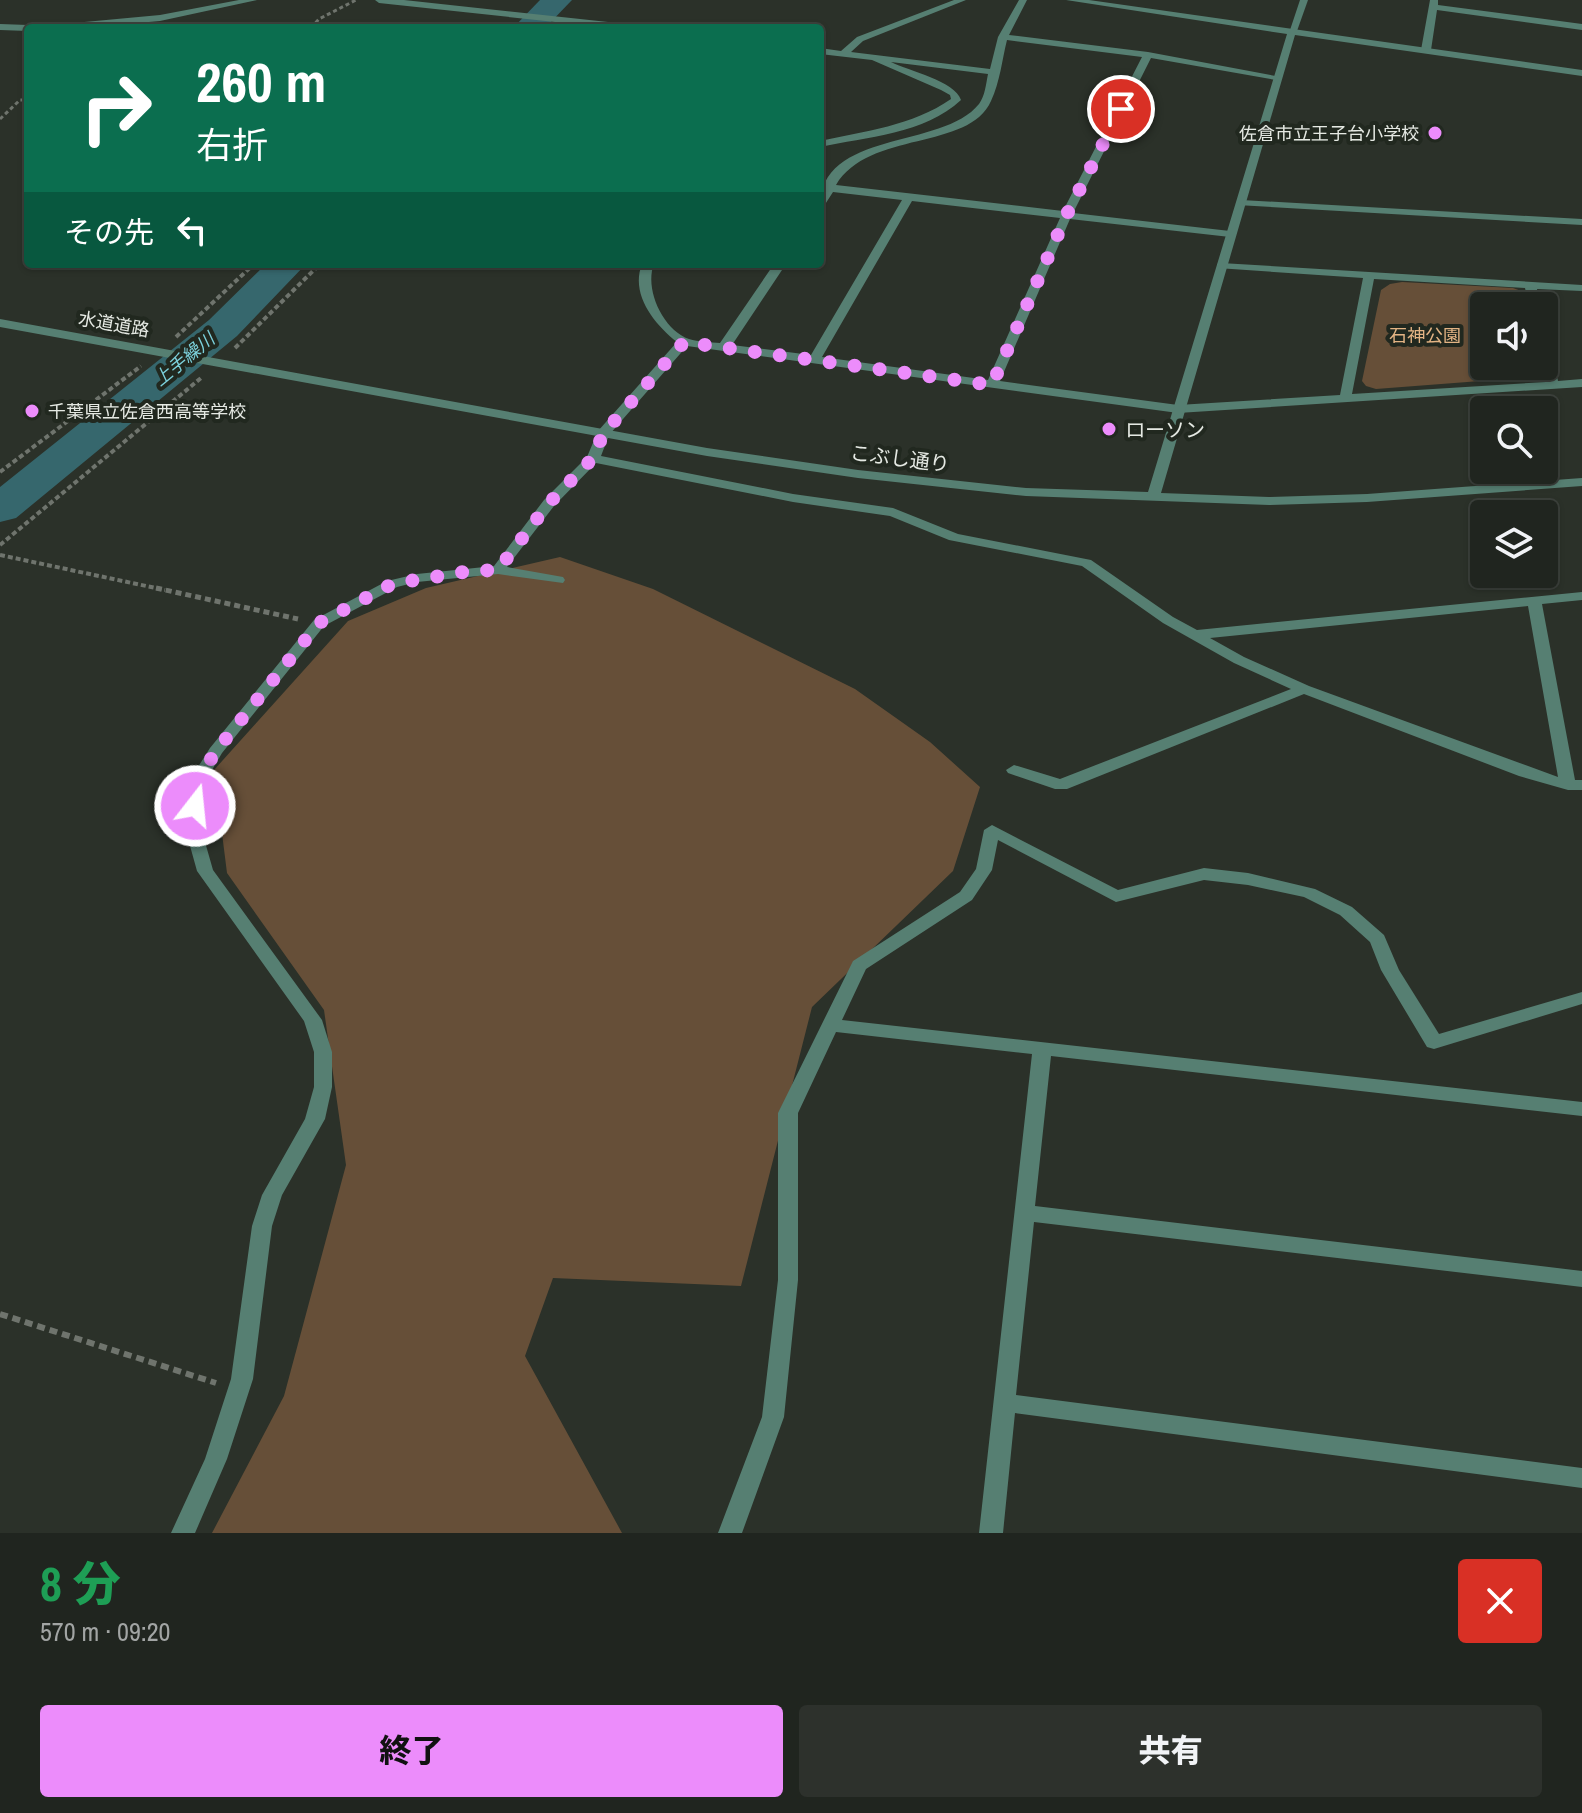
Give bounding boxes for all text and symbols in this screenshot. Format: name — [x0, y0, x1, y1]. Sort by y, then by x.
text: 260 m — [196, 44, 326, 119]
icon: right — [64, 56, 168, 160]
pin — [1087, 75, 1155, 143]
icon: arrive — [1099, 87, 1143, 131]
text: 右折 — [196, 121, 268, 169]
place label: 佐倉市立王子台小学校 — [1239, 121, 1419, 146]
marker: 佐倉市立王子台小学校 — [1426, 124, 1444, 142]
icon: left — [170, 208, 214, 252]
text: その先 — [64, 212, 154, 252]
map controls — [1470, 292, 1558, 588]
button: sound — [1470, 292, 1558, 380]
street label: 水道道路 — [76, 305, 152, 343]
park label: 石神公園 — [1389, 323, 1461, 348]
water label: 上手繰川 — [148, 325, 221, 391]
button: search — [1470, 396, 1558, 484]
place label: 千葉県立佐倉西高等学校 — [48, 399, 246, 424]
marker: 千葉県立佐倉西高等学校 — [23, 402, 41, 420]
place label: ローソン — [1125, 416, 1205, 443]
marker: ローソン — [1100, 420, 1118, 438]
street label: こぶし通り — [849, 439, 951, 477]
button: layers — [1470, 500, 1558, 588]
position arrow — [153, 764, 237, 848]
text: 8 分 — [40, 1551, 121, 1616]
button: close — [1458, 1559, 1542, 1643]
text: 570 m · 09:20 — [40, 1614, 170, 1649]
button: 終了 — [40, 1705, 783, 1797]
button: 共有 — [799, 1705, 1542, 1797]

